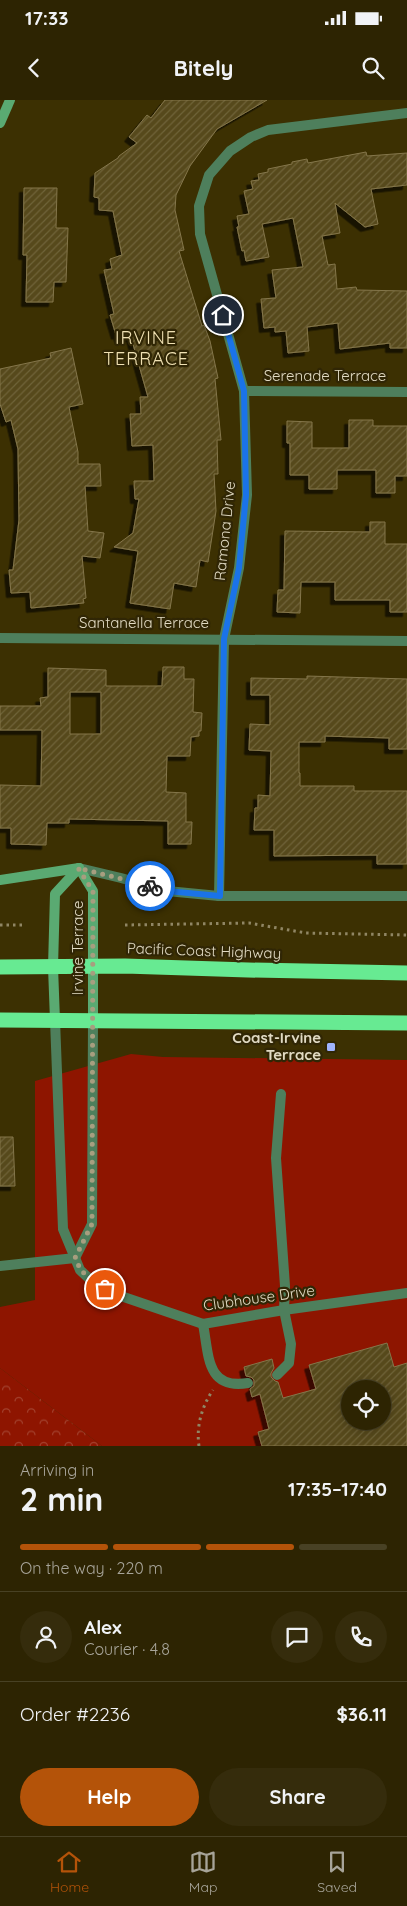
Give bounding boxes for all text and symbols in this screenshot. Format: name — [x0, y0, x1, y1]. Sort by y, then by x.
text: 17:33 — [25, 6, 68, 30]
icon: back — [20, 54, 48, 82]
text: Bitely — [174, 54, 234, 82]
icon: search — [359, 54, 387, 82]
pin — [202, 294, 244, 336]
icon: home — [209, 301, 237, 329]
district label: IRVINE TERRACE — [103, 326, 189, 370]
street label: Serenade Terrace — [264, 366, 386, 385]
street label: Ramona Drive — [210, 480, 239, 582]
street label: Santanella Terrace — [79, 613, 209, 632]
courier — [125, 861, 175, 911]
icon: bike — [136, 872, 164, 900]
street label: Irvine Terrace — [68, 900, 87, 996]
street label: Pacific Coast Highway — [127, 938, 282, 963]
place label: Coast-Irvine Terrace — [232, 1028, 321, 1064]
marker: Coast-Irvine Terrace — [325, 1041, 337, 1053]
pin — [84, 1268, 126, 1310]
icon: bag — [91, 1275, 119, 1303]
street label: Clubhouse Drive — [202, 1280, 316, 1315]
map controls — [341, 1380, 391, 1430]
button: locate — [341, 1380, 391, 1430]
text: Arriving in — [20, 1460, 94, 1480]
text: 17:35–17:40 — [288, 1477, 387, 1501]
text: 2 min — [20, 1479, 103, 1519]
text: On the way · 220 m — [20, 1558, 163, 1578]
button: person — [20, 1611, 72, 1663]
button: chat — [271, 1611, 323, 1663]
button: phone — [335, 1611, 387, 1663]
text: Alex — [84, 1615, 122, 1639]
text: Courier · 4.8 — [84, 1639, 170, 1659]
text: Order #2236 — [20, 1702, 130, 1726]
text: $36.11 — [336, 1702, 387, 1726]
button: Help — [20, 1768, 199, 1826]
button: Share — [209, 1768, 387, 1826]
tab: Home — [50, 1848, 89, 1896]
tab: Map — [189, 1848, 217, 1896]
tab: Saved — [317, 1848, 357, 1896]

